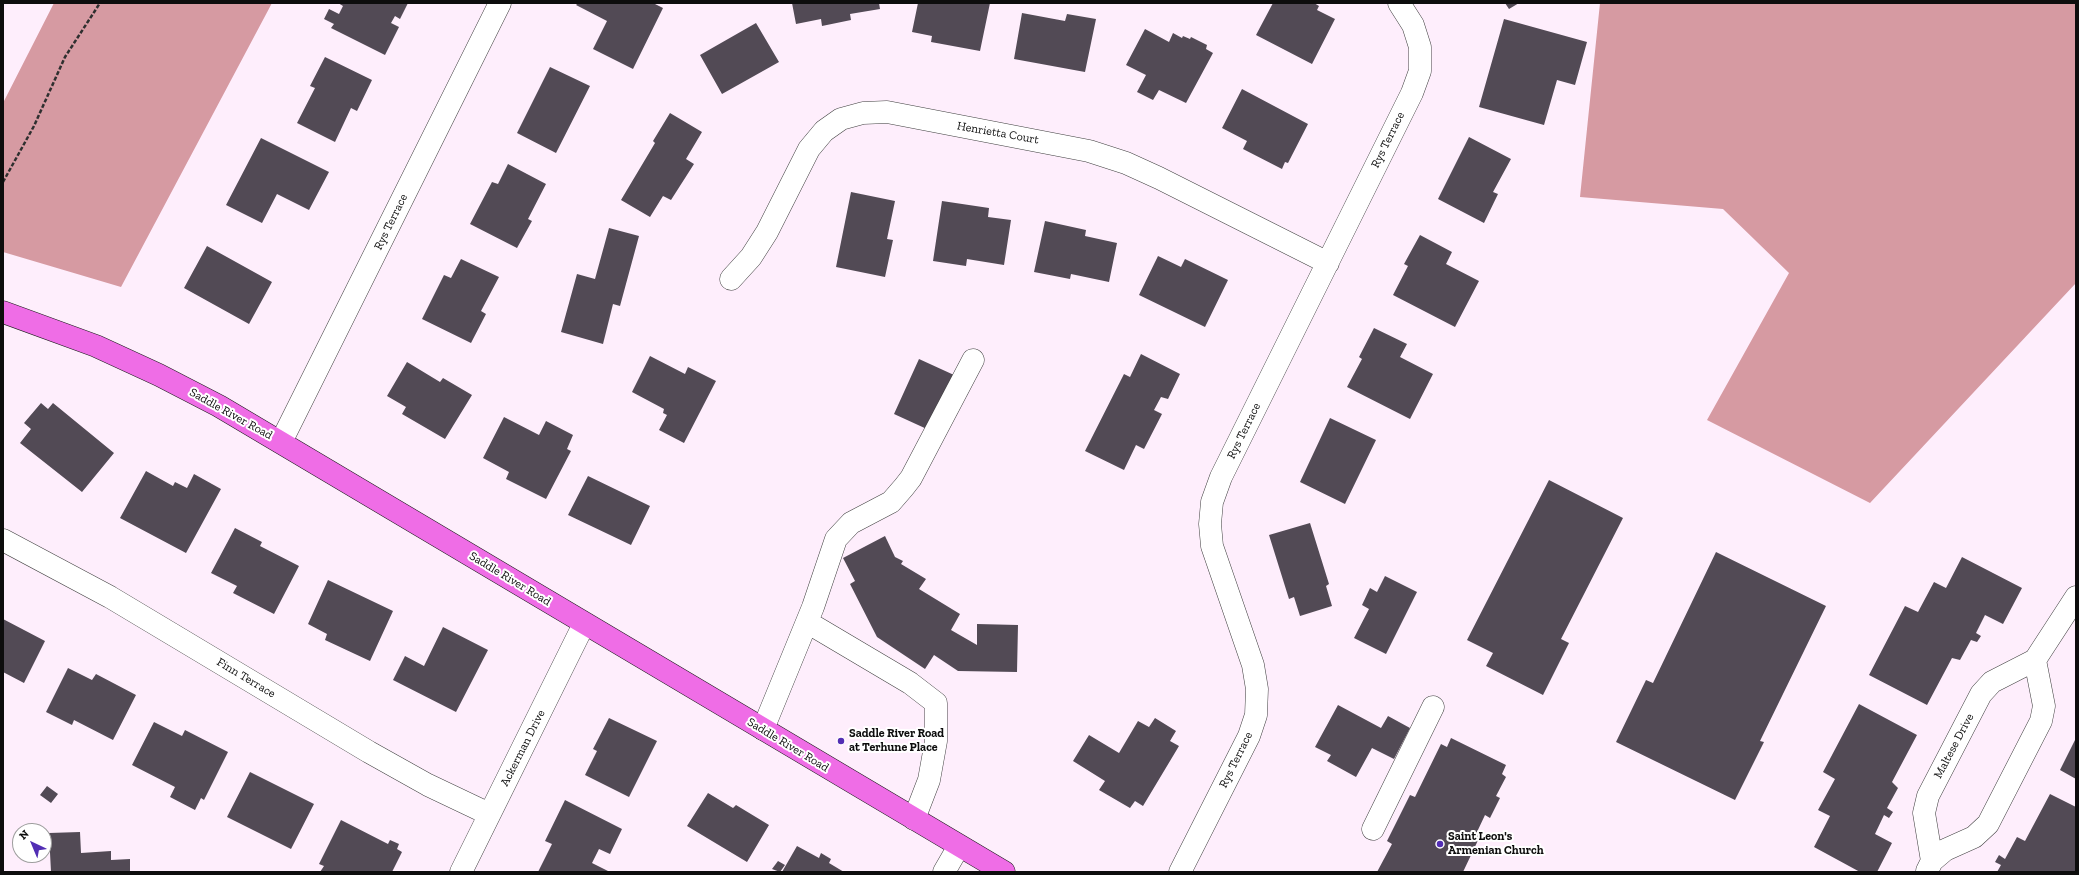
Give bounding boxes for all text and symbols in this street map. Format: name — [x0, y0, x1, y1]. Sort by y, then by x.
street label: Rys Terrace — [1368, 110, 1408, 170]
street label: Henrietta Court — [956, 119, 1040, 147]
street label: Rys Terrace — [371, 192, 411, 252]
street label: Saddle River Road — [187, 385, 275, 443]
street label: Rys Terrace — [1224, 401, 1264, 461]
street label: Saddle River Road — [467, 549, 553, 609]
street label: Finn Terrace — [214, 655, 278, 701]
street label: Ackerman Drive — [498, 707, 548, 789]
street label: Maltese Drive — [1931, 711, 1977, 781]
street label: Saddle River Road — [745, 715, 831, 775]
place label: Saddle River Road at Terhune Place — [849, 727, 944, 755]
street label: Rys Terrace — [1216, 730, 1256, 790]
marker: Saddle River Road at Terhune Place — [836, 736, 846, 746]
north arrow — [12, 823, 52, 863]
text: N — [16, 827, 32, 842]
place label: Saint Leon's Armenian Church — [1448, 830, 1544, 858]
marker: Saint Leon's Armenian Church — [1435, 839, 1445, 849]

